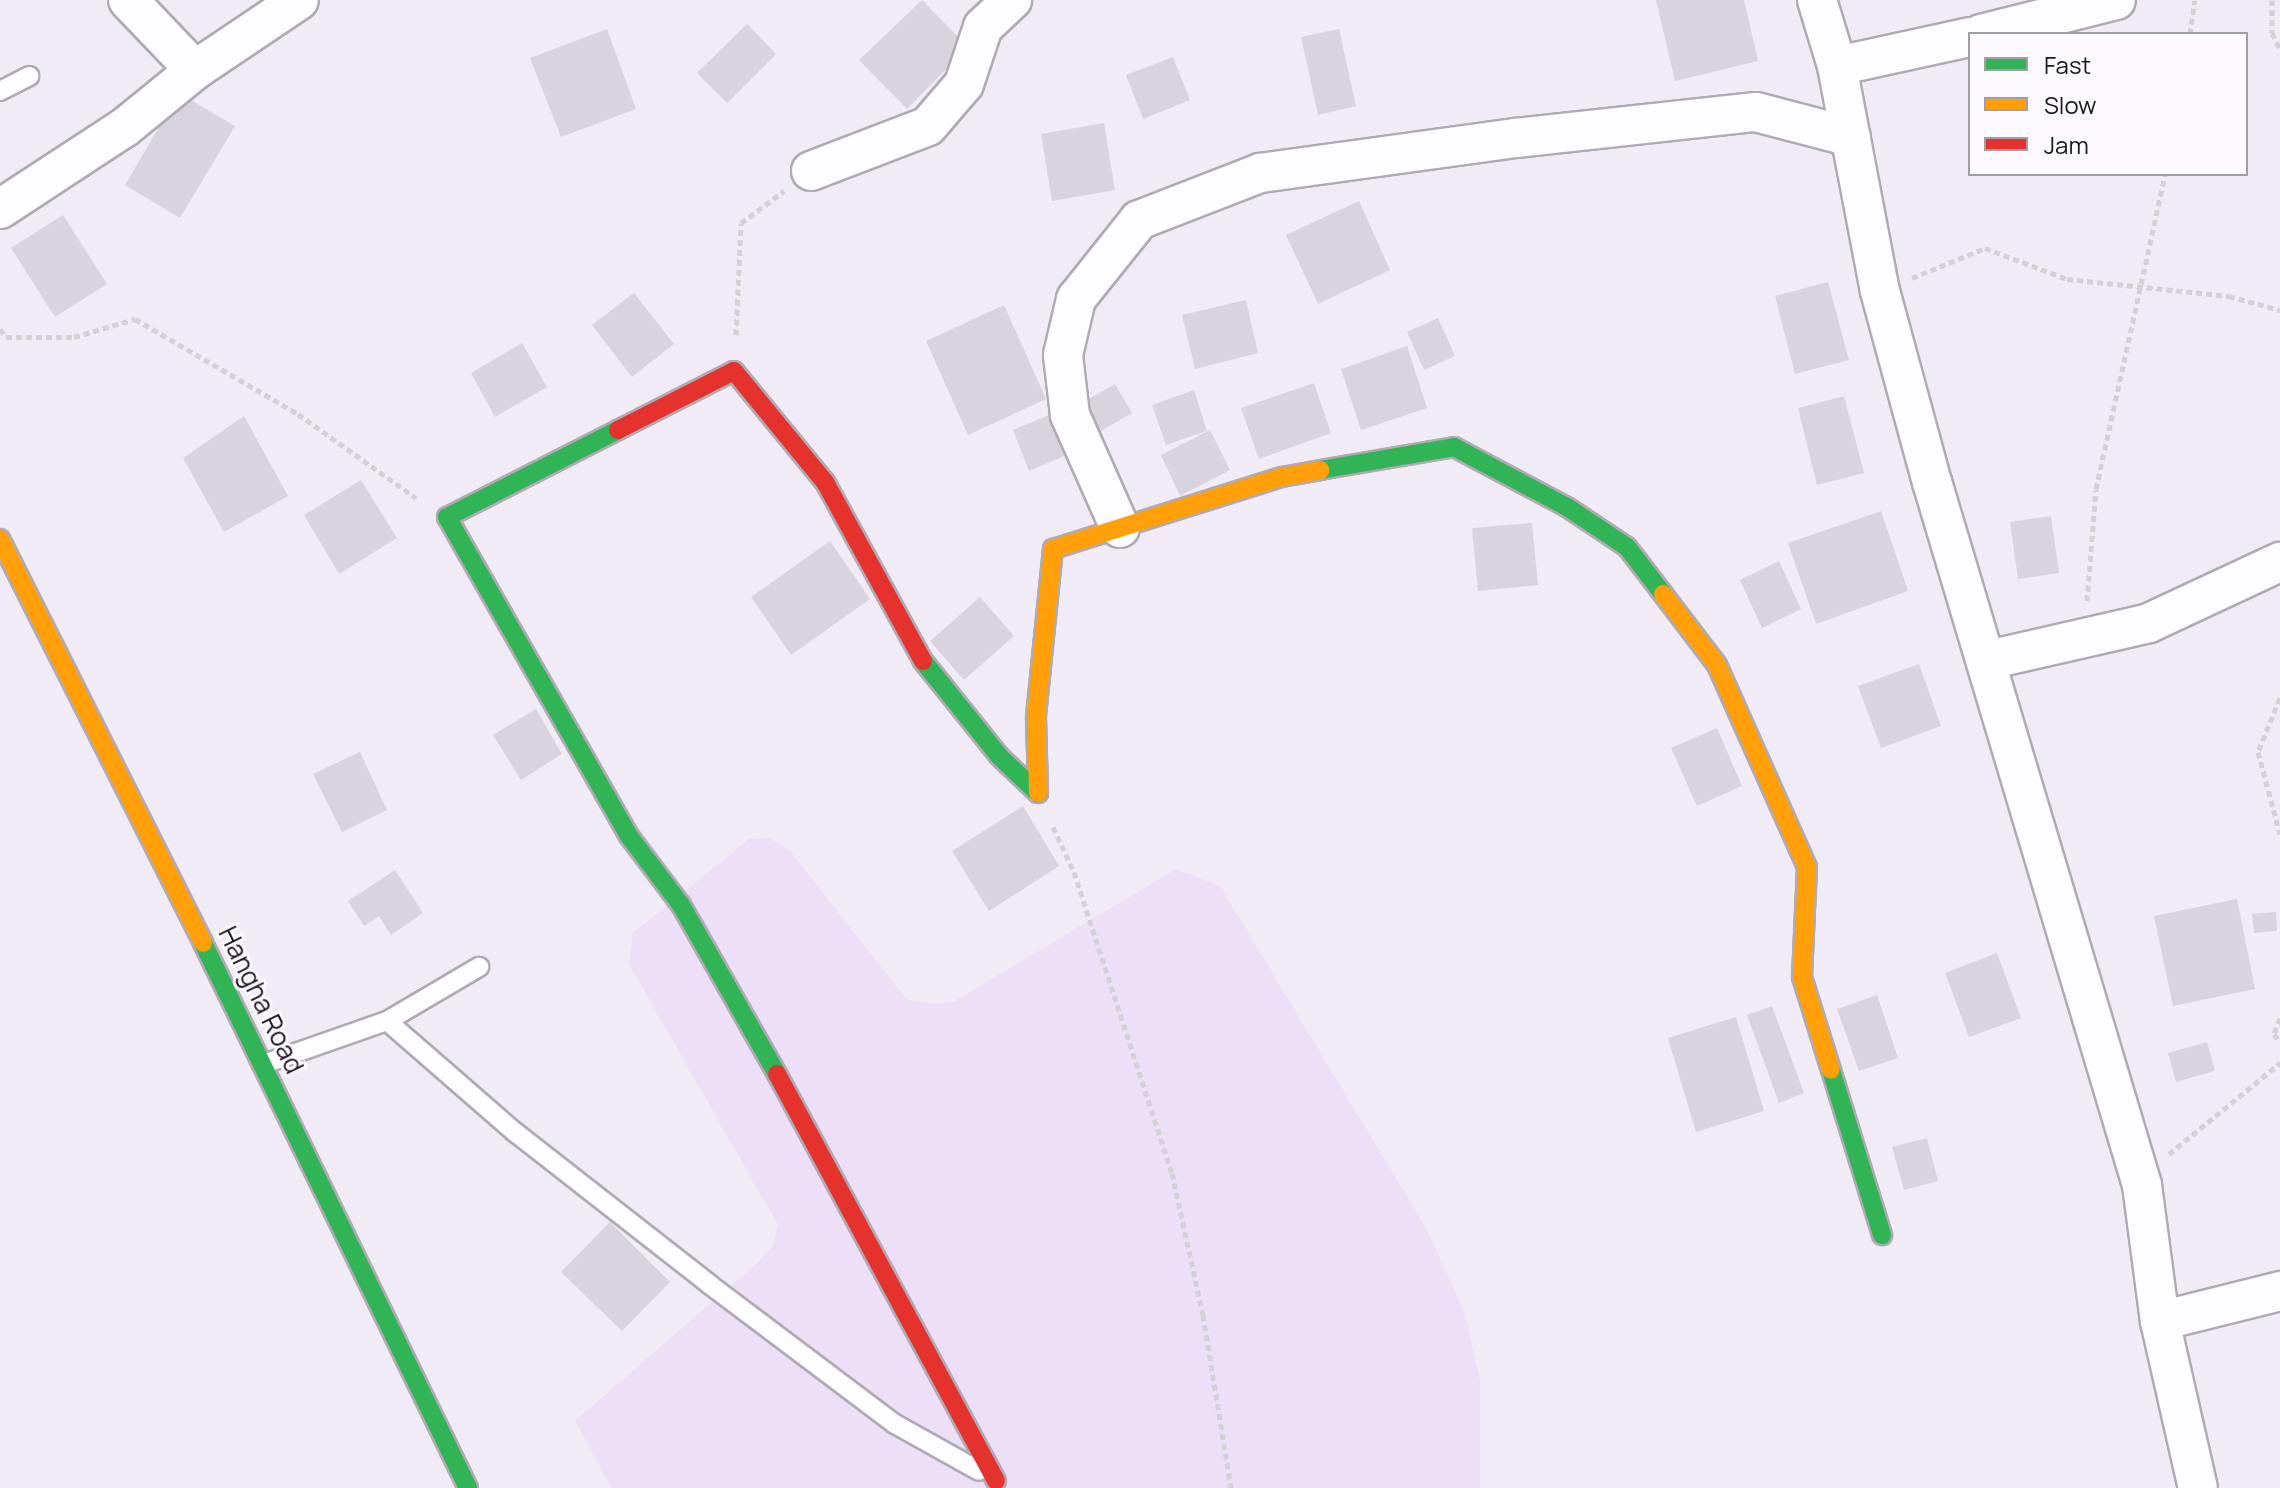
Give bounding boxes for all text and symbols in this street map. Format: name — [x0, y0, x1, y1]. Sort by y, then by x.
legend — [1968, 32, 2248, 176]
text: Fast — [2044, 48, 2091, 81]
text: Slow — [2044, 88, 2097, 121]
text: Jam — [2044, 128, 2089, 161]
street label: Hangha Road — [212, 921, 310, 1079]

